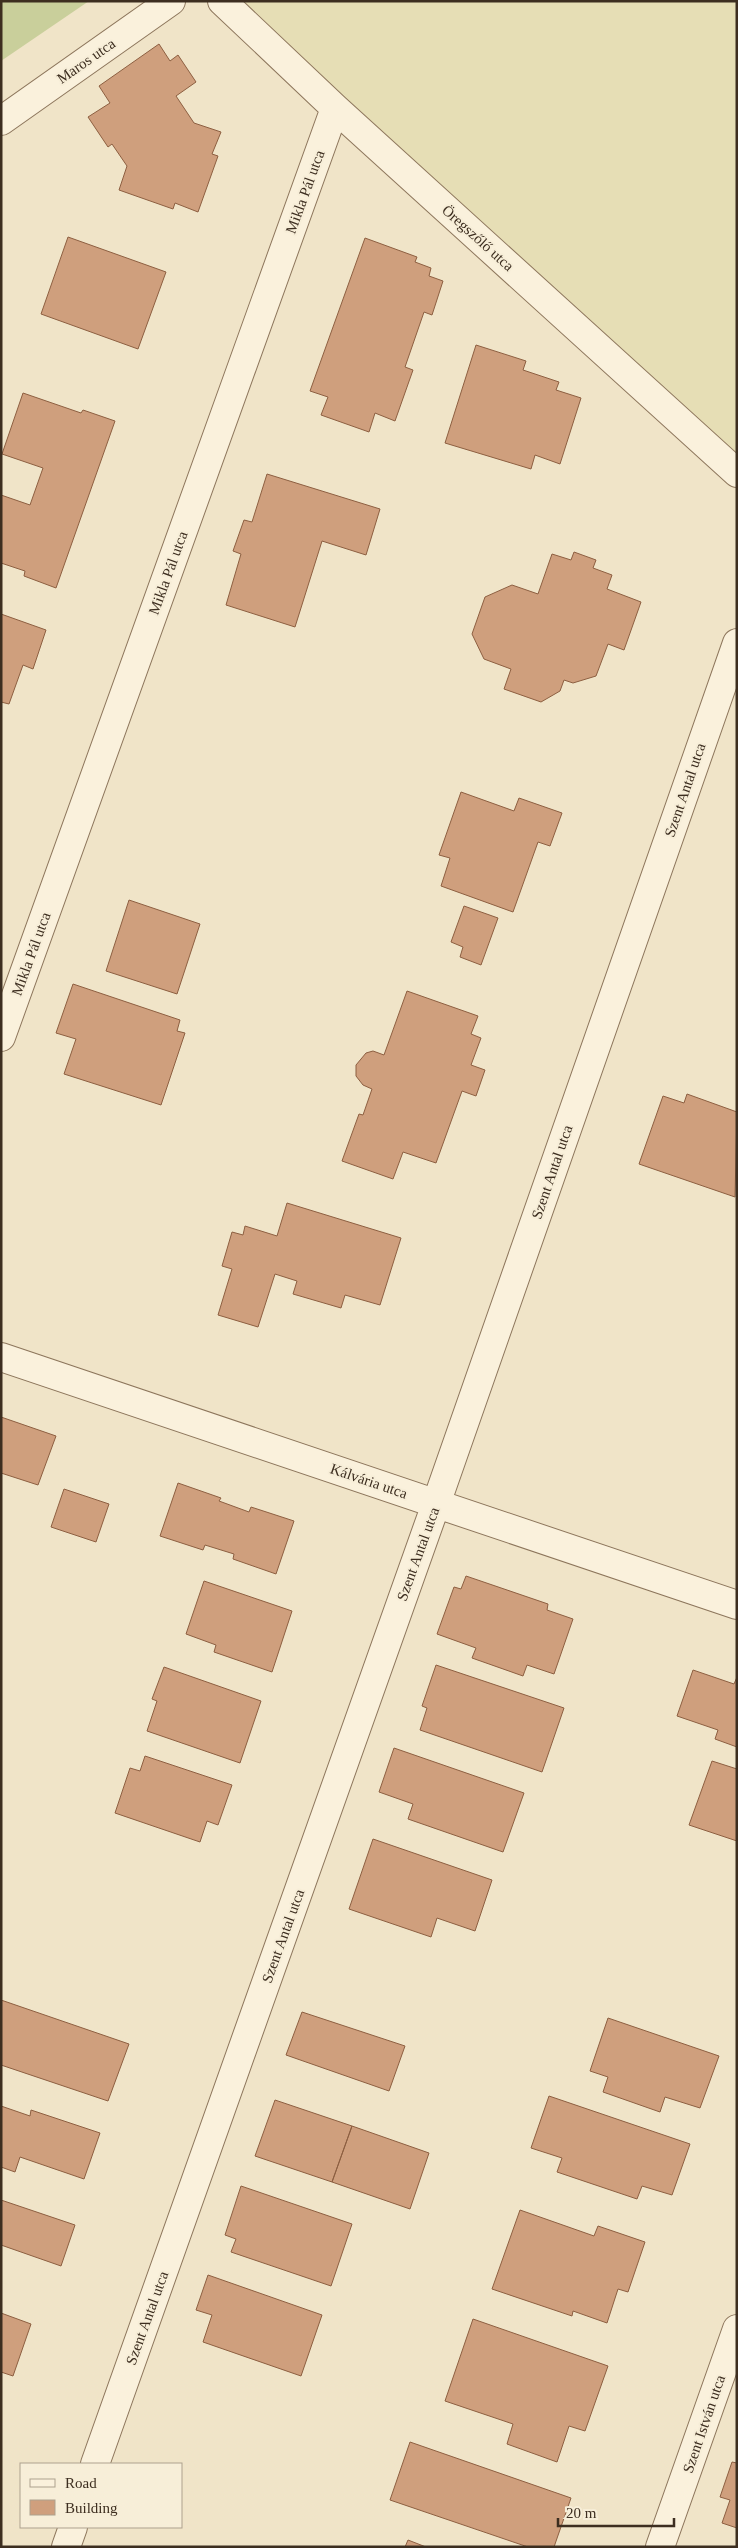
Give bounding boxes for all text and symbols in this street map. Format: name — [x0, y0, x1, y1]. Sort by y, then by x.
street label: Maros utca — [54, 35, 118, 87]
street label: Mikla Pál utca — [283, 148, 328, 236]
street label: Öregszőlő utca — [439, 202, 517, 274]
street label: Mikla Pál utca — [146, 529, 191, 617]
street label: Szent Antal utca — [661, 741, 709, 839]
street label: Mikla Pál utca — [9, 910, 54, 998]
street label: Szent Antal utca — [528, 1123, 576, 1221]
street label: Kálvária utca — [328, 1460, 410, 1502]
street label: Szent Antal utca — [394, 1505, 442, 1603]
street label: Szent Antal utca — [259, 1887, 307, 1985]
street label: Szent Antal utca — [123, 2269, 171, 2367]
street label: Szent István utca — [680, 2373, 728, 2475]
legend — [20, 2463, 182, 2528]
text: Road — [65, 2475, 97, 2491]
scale bar — [558, 2496, 674, 2528]
text: Building — [65, 2500, 118, 2516]
text: 20 m — [566, 2505, 597, 2521]

